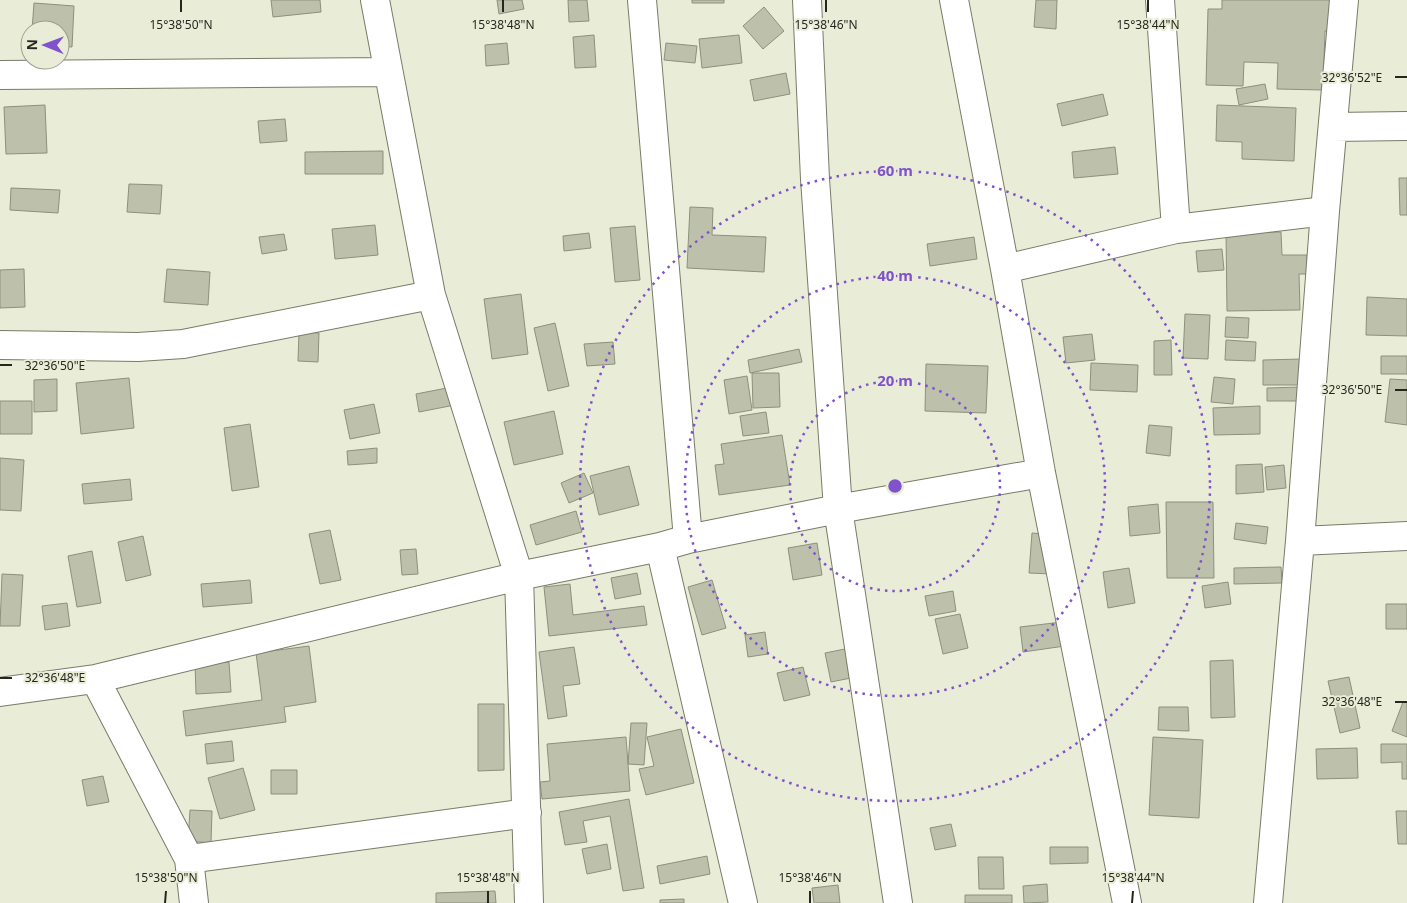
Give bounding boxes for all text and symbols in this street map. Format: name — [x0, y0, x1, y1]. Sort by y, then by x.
text: 15°38'50"N — [149, 16, 213, 33]
text: 15°38'48"N — [471, 16, 535, 33]
text: 15°38'46"N — [794, 16, 858, 33]
text: 15°38'44"N — [1116, 16, 1180, 33]
north arrow — [20, 20, 70, 70]
text: N — [22, 39, 41, 51]
text: 32°36'52"E — [1322, 69, 1382, 86]
text: 60 m — [877, 160, 913, 180]
text: 40 m — [877, 265, 913, 285]
text: 32°36'50"E — [25, 357, 85, 374]
text: 20 m — [877, 370, 913, 390]
text: 32°36'50"E — [1322, 381, 1382, 398]
centre of rings — [886, 477, 904, 495]
text: 32°36'48"E — [25, 669, 85, 686]
text: 32°36'48"E — [1322, 693, 1382, 710]
text: 15°38'50"N — [134, 869, 198, 886]
text: 15°38'48"N — [456, 869, 520, 886]
text: 15°38'46"N — [778, 869, 842, 886]
text: 15°38'44"N — [1101, 869, 1165, 886]

